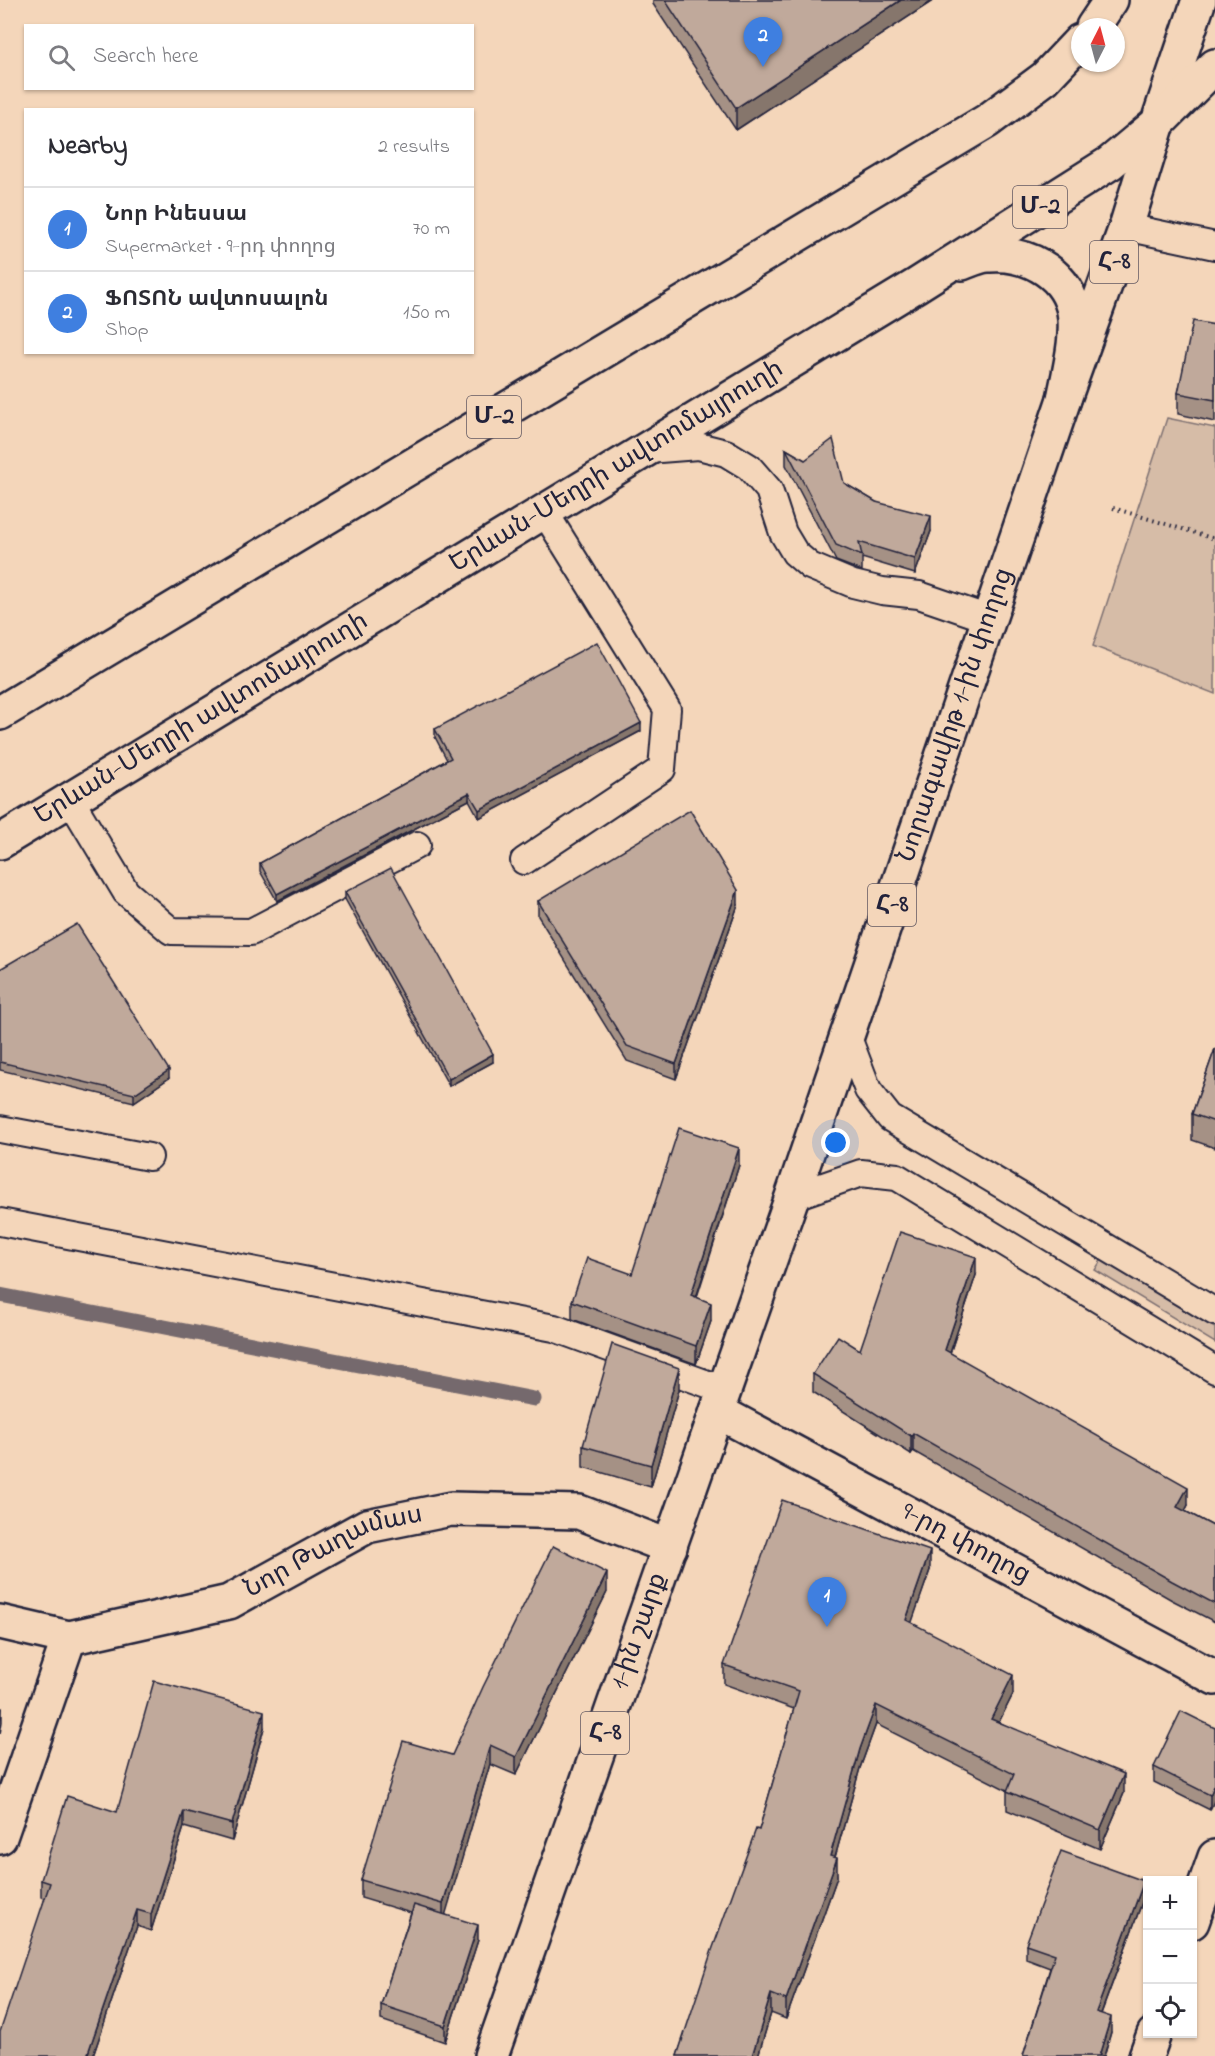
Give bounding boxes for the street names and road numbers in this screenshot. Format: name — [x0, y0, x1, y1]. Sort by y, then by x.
road number: Մ-2 — [1013, 186, 1067, 228]
road number: Հ-8 — [1090, 241, 1138, 283]
street label: Երևան-Մեղրի ավտոմայրուղի — [443, 351, 791, 583]
road number: Մ-2 — [467, 396, 521, 438]
street label: Նորագավիթ 1-ին փողոց — [888, 563, 1024, 868]
street label: Երևան-Մեղրի ավտոմայրուղի — [27, 603, 376, 836]
road number: Հ-8 — [868, 884, 916, 926]
street label: 9-րդ փողոց — [894, 1494, 1037, 1595]
street label: Նոր Թաղամաս — [238, 1496, 426, 1609]
street label: 1-ին շարք — [602, 1568, 678, 1695]
road number: Հ-8 — [581, 1712, 629, 1754]

